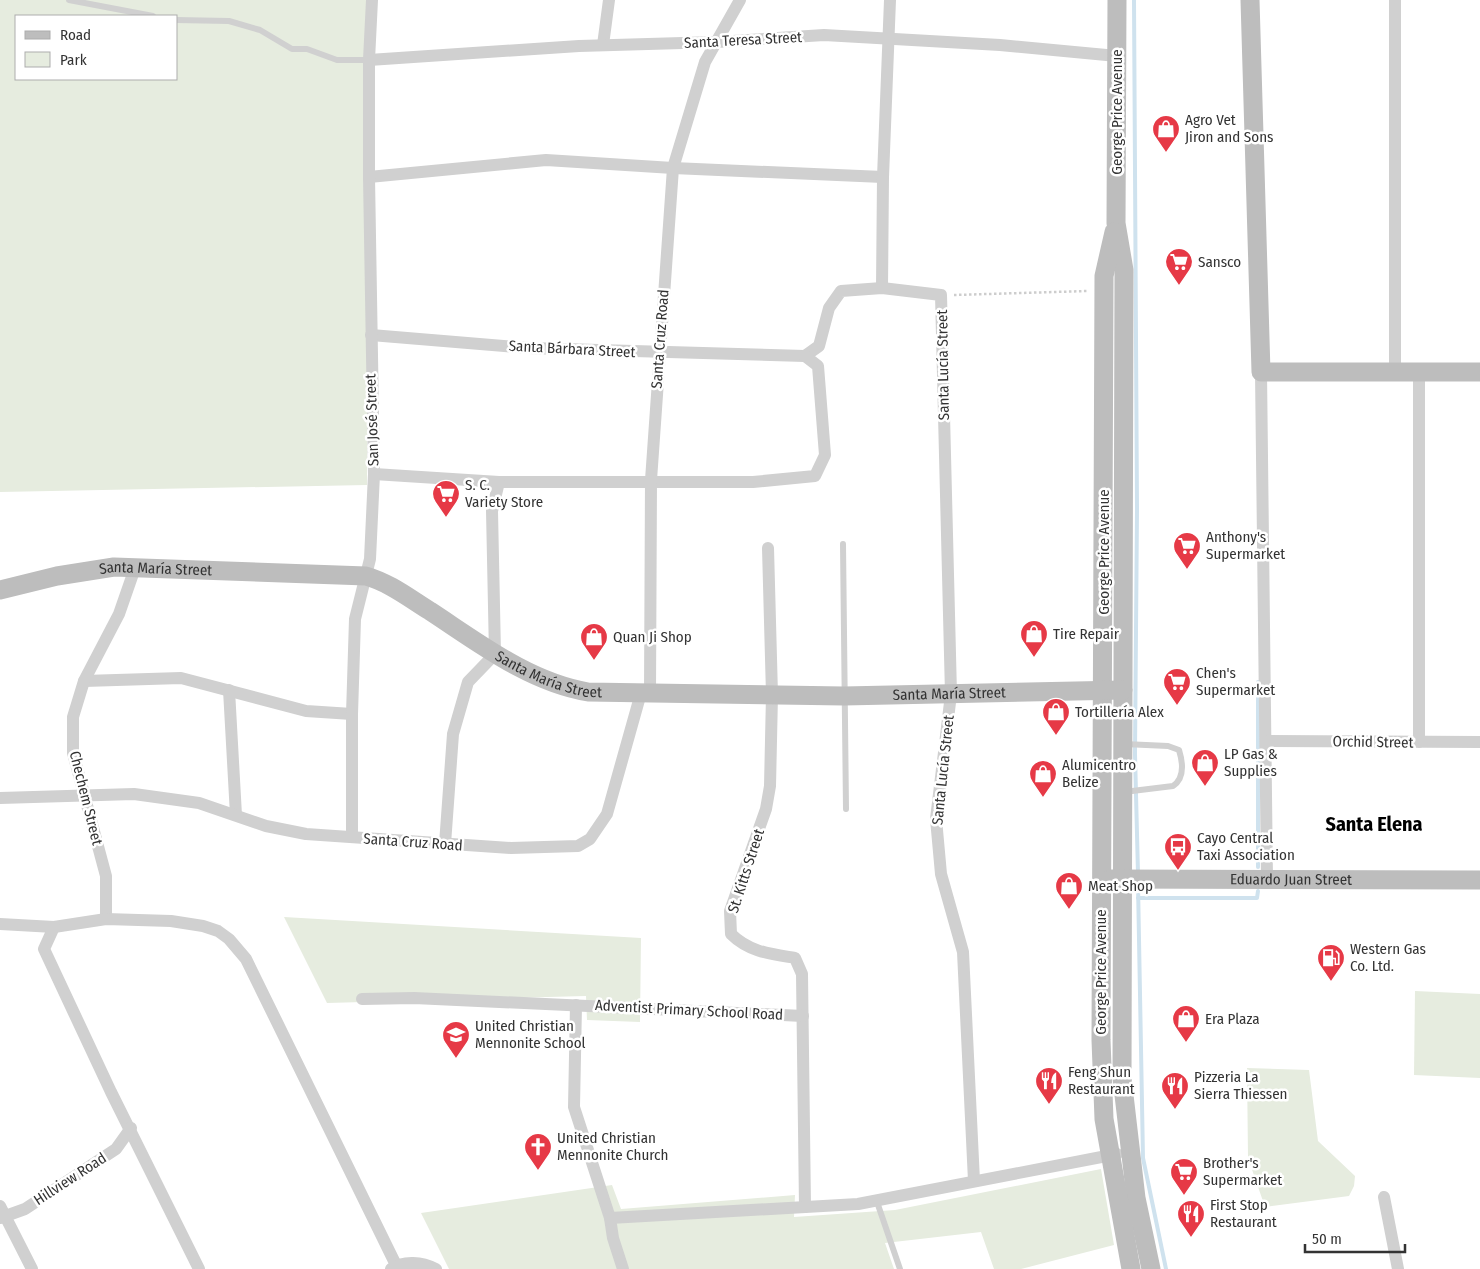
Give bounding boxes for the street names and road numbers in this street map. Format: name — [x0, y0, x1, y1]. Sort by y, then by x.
street label: Santa Teresa Street — [684, 28, 803, 52]
street label: George Price Avenue — [1108, 49, 1126, 175]
street label: Santa Cruz Road — [648, 289, 672, 389]
street label: Santa Lucía Street — [933, 309, 953, 420]
street label: Santa Bárbara Street — [508, 337, 636, 361]
street label: San José Street — [361, 373, 383, 467]
street label: George Price Avenue — [1095, 489, 1113, 615]
street label: Santa María Street — [98, 558, 213, 580]
street label: Santa María Street — [492, 647, 602, 701]
street label: Santa María Street — [892, 684, 1006, 704]
street label: Santa Lucía Street — [928, 714, 958, 826]
street label: Orchid Street — [1332, 732, 1414, 752]
street label: Chechem Street — [66, 749, 106, 847]
street label: St. Kitts Street — [724, 827, 768, 915]
street label: Santa Cruz Road — [363, 830, 463, 854]
street label: Eduardo Juan Street — [1230, 870, 1352, 889]
street label: George Price Avenue — [1092, 909, 1110, 1035]
street label: Adventist Primary School Road — [594, 996, 784, 1024]
street label: Hillview Road — [30, 1149, 110, 1209]

